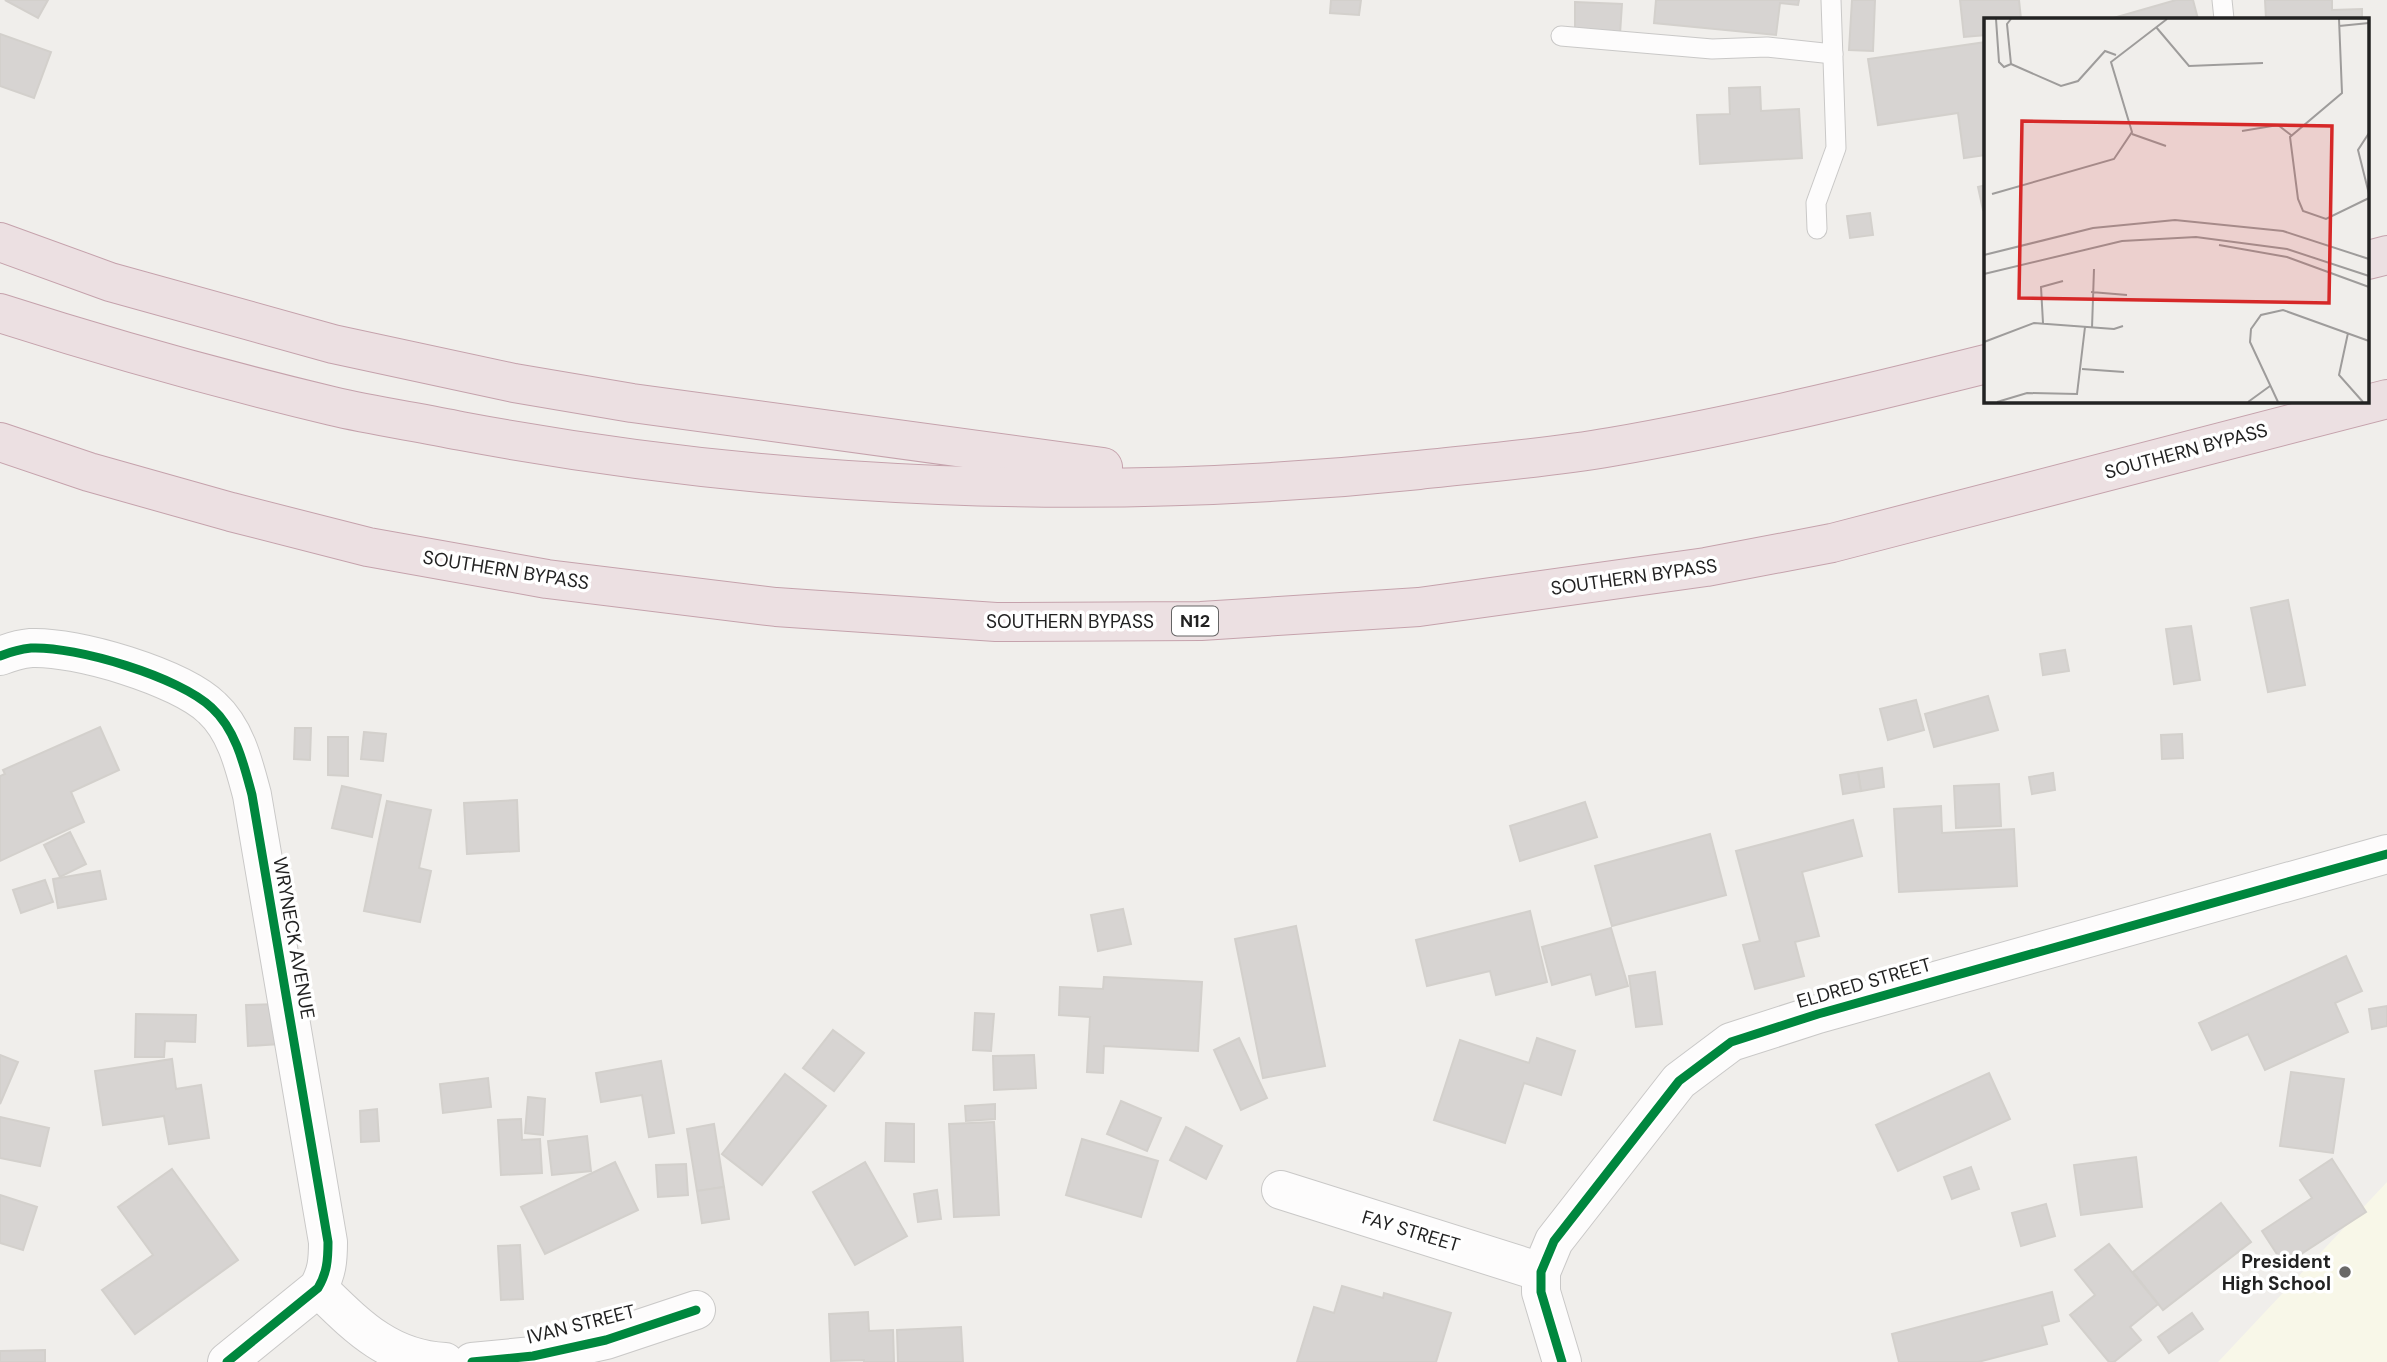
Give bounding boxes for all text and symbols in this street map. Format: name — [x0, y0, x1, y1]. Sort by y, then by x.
inset map — [1984, 18, 2370, 402]
street label: SOUTHERN BYPASS — [2102, 417, 2270, 485]
street label: SOUTHERN BYPASS — [421, 545, 591, 595]
street label: SOUTHERN BYPASS — [1549, 553, 1719, 601]
road number: N12 — [1172, 606, 1218, 636]
street label: SOUTHERN BYPASS — [986, 609, 1154, 634]
street label: WRYNECK AVENUE — [267, 855, 321, 1021]
street label: ELDRED STREET — [1794, 952, 1934, 1014]
street label: FAY STREET — [1359, 1204, 1463, 1258]
place label: President High School — [2222, 1249, 2331, 1296]
marker: President High School — [2337, 1264, 2353, 1280]
street label: IVAN STREET — [524, 1298, 638, 1350]

